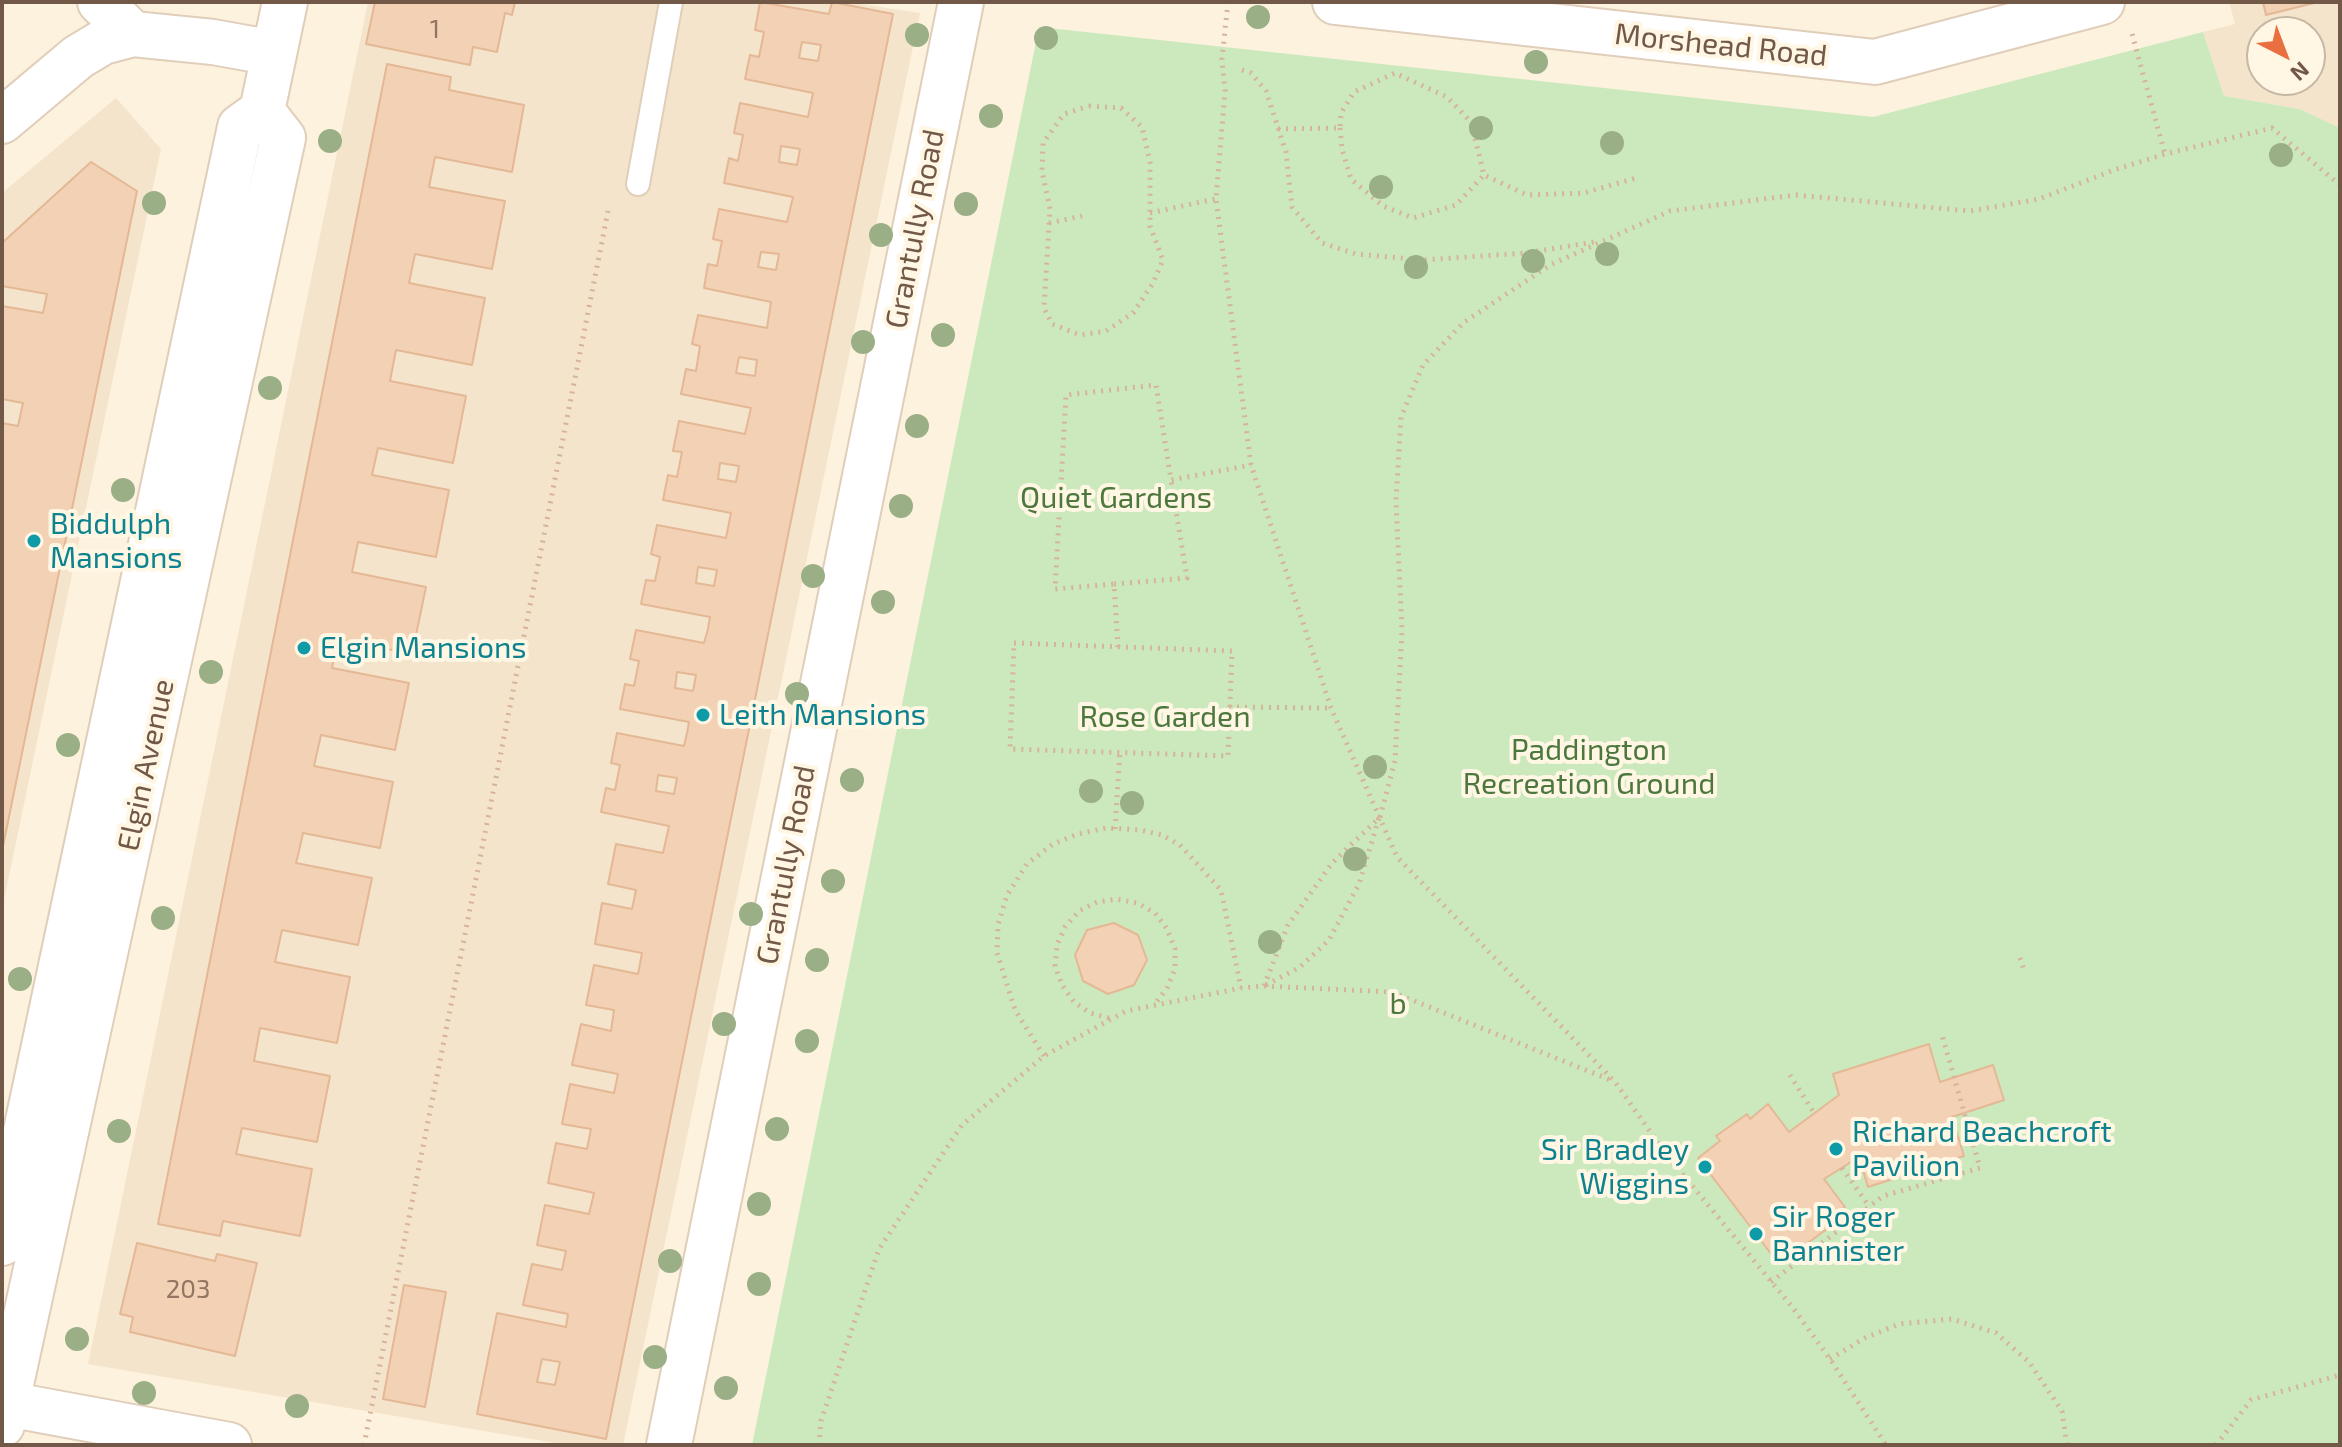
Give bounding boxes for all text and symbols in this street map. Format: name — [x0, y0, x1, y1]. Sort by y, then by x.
house number: 1 — [430, 13, 440, 45]
street label: Morshead Road — [1613, 16, 1829, 74]
north arrow — [2246, 16, 2326, 96]
text: N — [2286, 57, 2315, 87]
street label: Grantully Road — [878, 126, 952, 332]
park label: Quiet Gardens — [1020, 480, 1212, 516]
place label: Biddulph Mansions — [50, 506, 183, 576]
marker: Biddulph Mansions — [25, 532, 43, 550]
place label: Elgin Mansions — [320, 630, 527, 666]
marker: Elgin Mansions — [295, 639, 313, 657]
street label: Elgin Avenue — [110, 676, 182, 854]
place label: Leith Mansions — [719, 697, 926, 733]
park label: Rose Garden — [1079, 699, 1251, 735]
marker: Leith Mansions — [694, 706, 712, 724]
park label: Paddington Recreation Ground — [1463, 732, 1715, 802]
street label: Grantully Road — [749, 762, 823, 968]
park label: b — [1389, 986, 1407, 1022]
place label: Richard Beachcroft Pavilion — [1852, 1114, 2112, 1184]
place label: Sir Bradley Wiggins — [1541, 1132, 1689, 1202]
marker: Richard Beachcroft Pavilion — [1827, 1140, 1845, 1158]
marker: Sir Bradley Wiggins — [1696, 1158, 1714, 1176]
place label: Sir Roger Bannister — [1772, 1199, 1904, 1270]
marker: Sir Roger Bannister — [1747, 1225, 1765, 1243]
house number: 203 — [166, 1273, 210, 1305]

